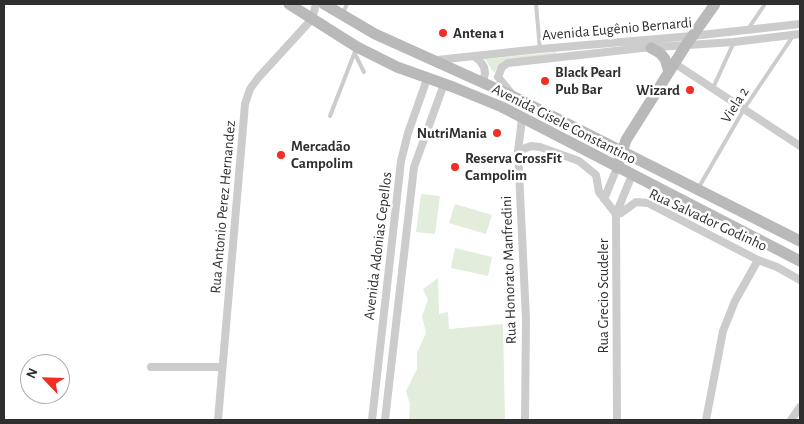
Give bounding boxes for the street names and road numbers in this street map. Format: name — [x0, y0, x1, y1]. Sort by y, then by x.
street label: Avenida Eugênio Bernardi — [541, 13, 693, 45]
street label: Avenida Gisele Constantino — [489, 80, 639, 168]
street label: Viela 2 — [717, 84, 753, 126]
street label: Rua Antonio Perez Hernandez — [206, 120, 240, 294]
street label: Avenida Adonias Cepellos — [360, 171, 396, 321]
street label: Rua Salvador Godinho — [646, 185, 770, 255]
street label: Rua Honorato Manfredini — [497, 196, 521, 344]
street label: Rua Grecio Scudeler — [594, 238, 612, 354]

